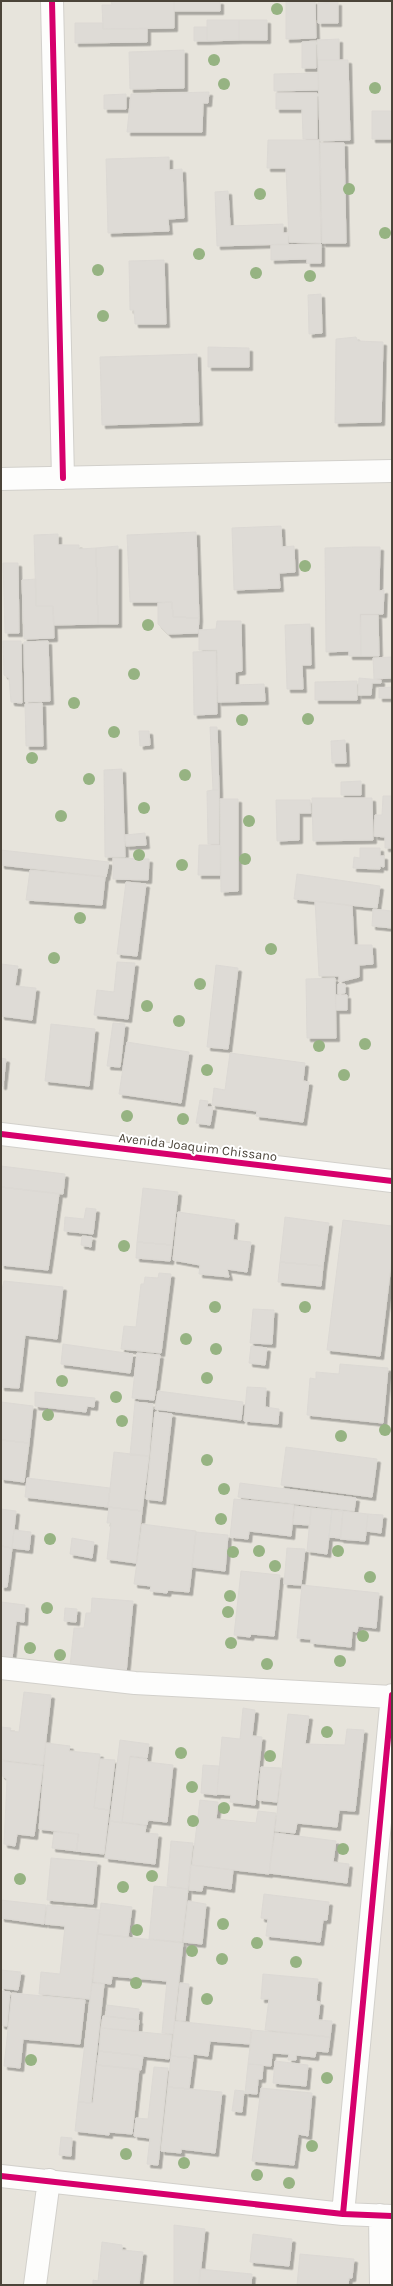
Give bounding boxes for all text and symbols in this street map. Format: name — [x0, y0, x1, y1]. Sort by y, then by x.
street label: Avenida Joaquim Chissano — [118, 1130, 278, 1165]

